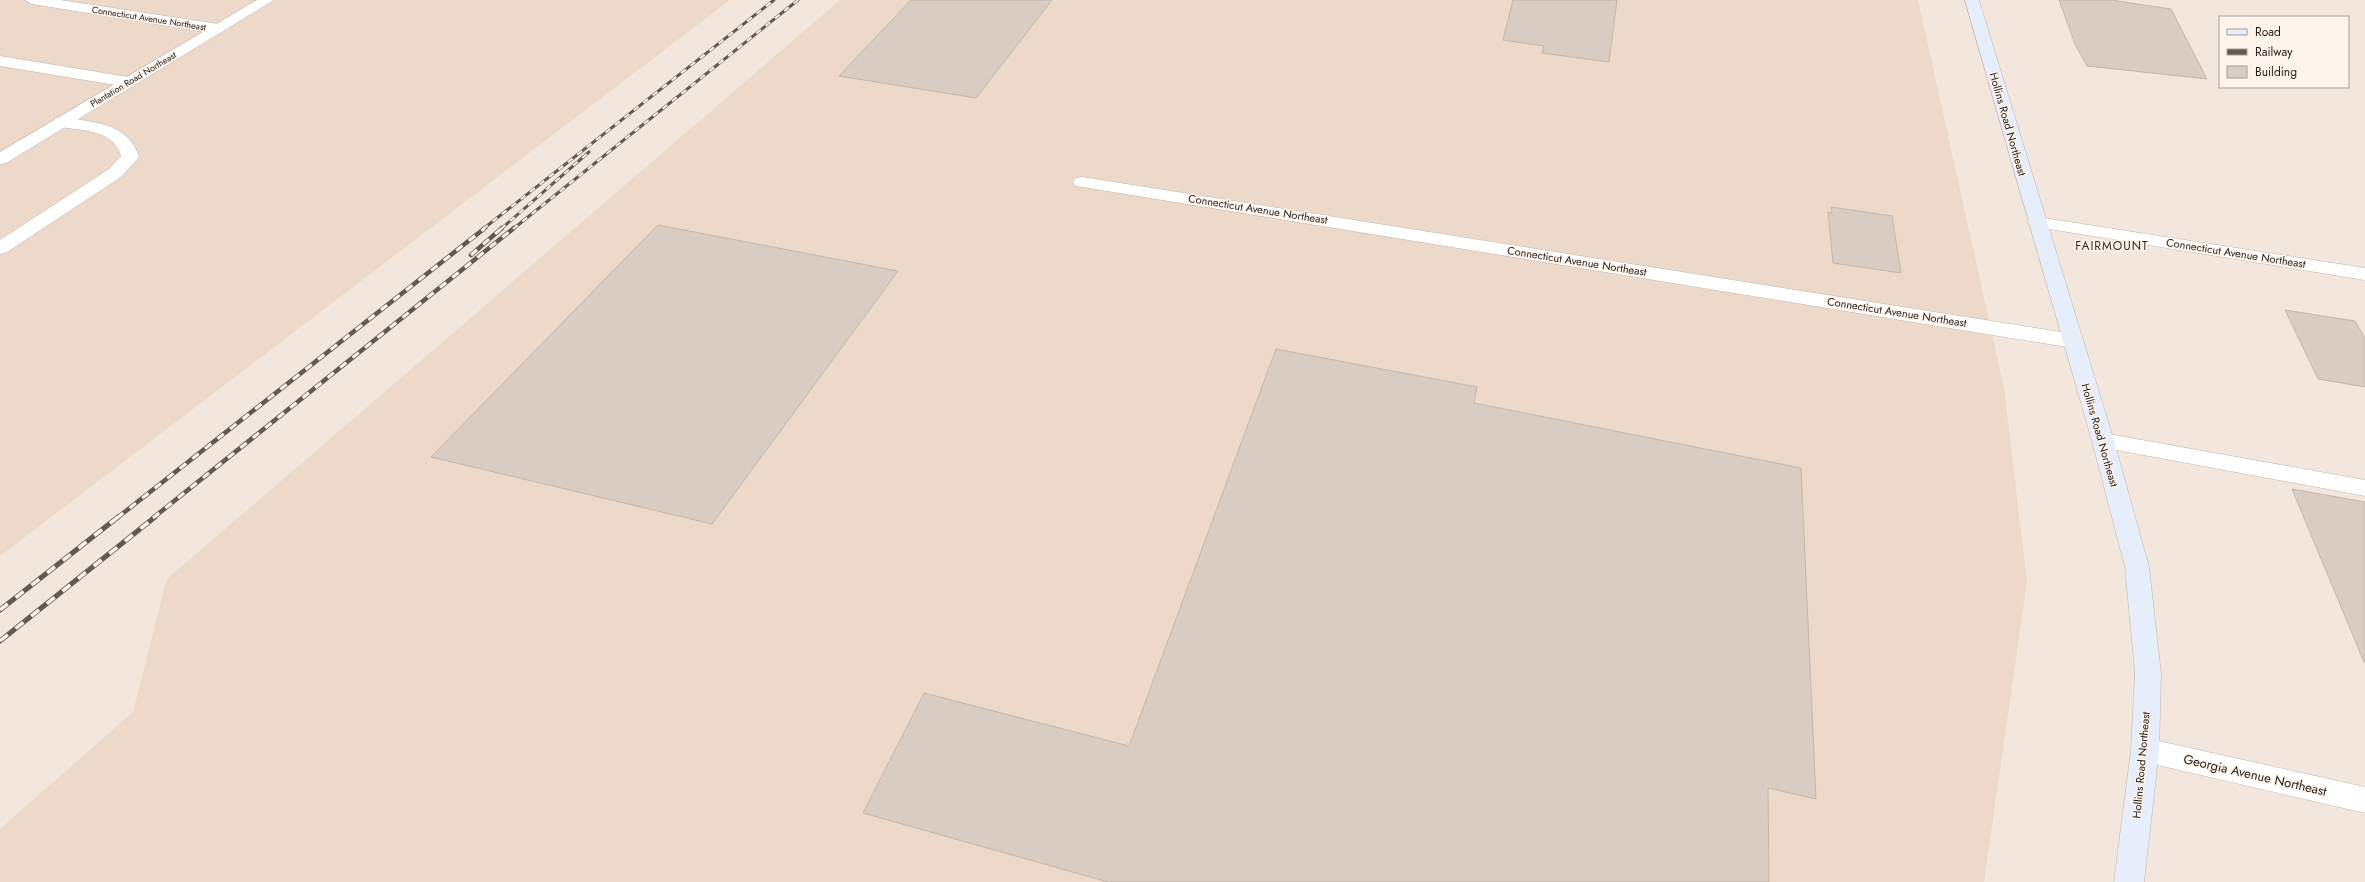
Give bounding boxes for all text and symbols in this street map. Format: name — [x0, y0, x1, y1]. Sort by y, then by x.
street label: Connecticut Avenue Northeast — [91, 3, 208, 34]
legend — [2219, 16, 2349, 88]
text: Road — [2255, 23, 2281, 41]
text: Railway — [2255, 43, 2293, 61]
street label: Plantation Road Northeast — [88, 48, 179, 110]
text: Building — [2255, 63, 2297, 81]
street label: Hollins Road Northeast — [1986, 70, 2031, 178]
street label: Connecticut Avenue Northeast — [1187, 190, 1329, 228]
street label: Connecticut Avenue Northeast — [2165, 234, 2307, 272]
district label: FAIRMOUNT — [2075, 237, 2149, 255]
street label: Connecticut Avenue Northeast — [1506, 242, 1648, 280]
street label: Connecticut Avenue Northeast — [1826, 293, 1968, 331]
street label: Hollins Road Northeast — [2078, 381, 2123, 489]
street label: Hollins Road Northeast — [2128, 711, 2154, 819]
street label: Georgia Avenue Northeast — [2182, 749, 2329, 801]

